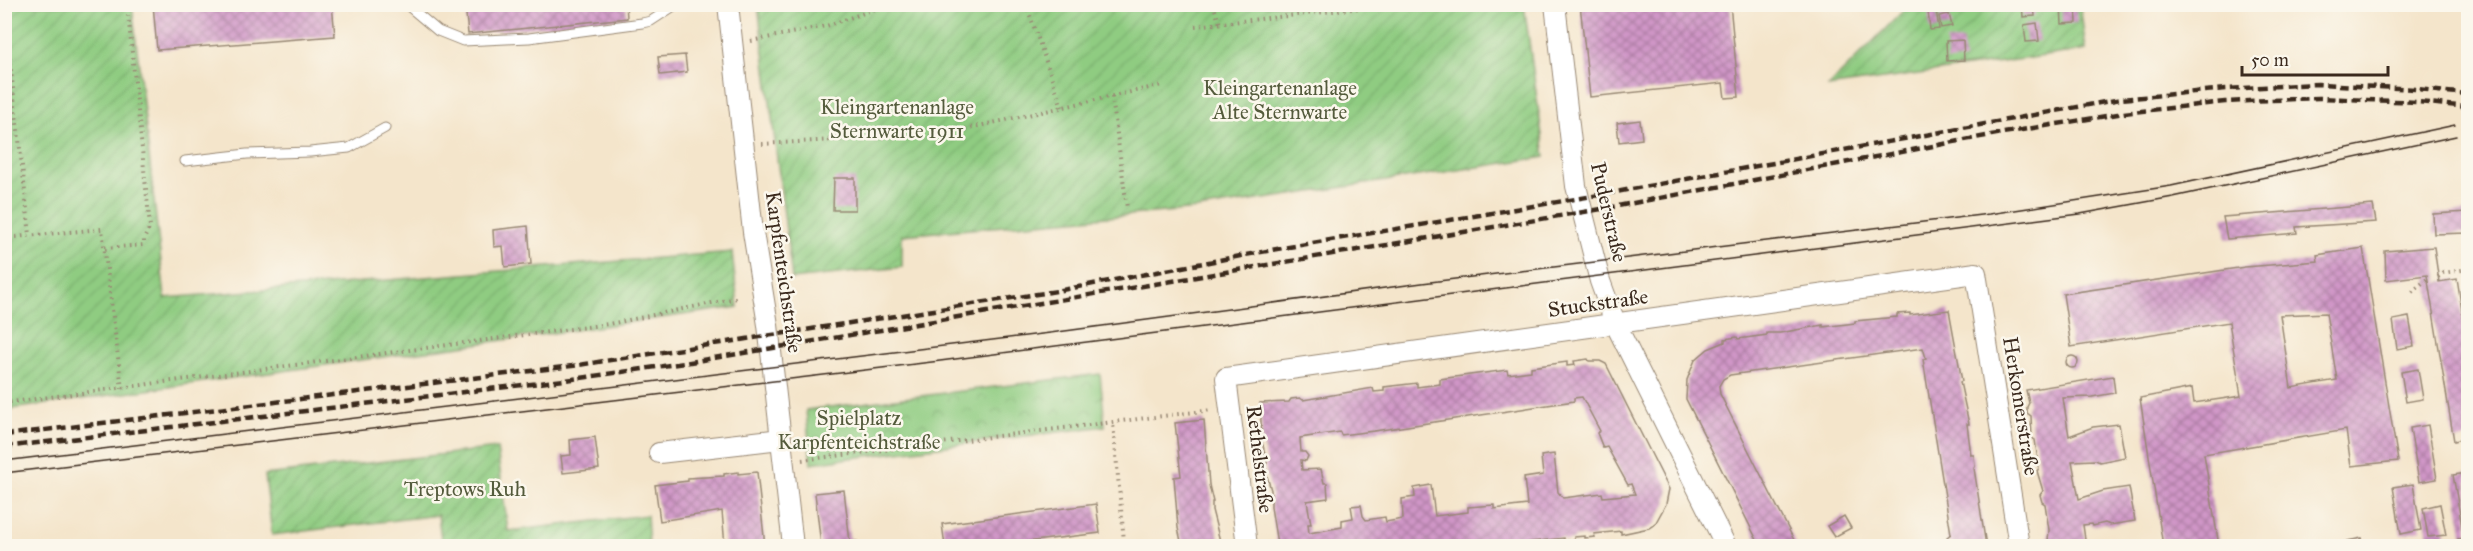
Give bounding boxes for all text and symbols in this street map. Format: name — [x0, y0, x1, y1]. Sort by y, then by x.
scale bar — [2242, 39, 2388, 77]
text: 50 m — [2251, 49, 2289, 71]
park label: Kleingartenanlage Alte Sternwarte — [1203, 75, 1357, 125]
park label: Kleingartenanlage Sternwarte 1911 — [820, 94, 974, 144]
street label: Puderstraße — [1585, 159, 1633, 265]
street label: Karpfenteichstraße — [760, 190, 808, 355]
street label: Stuckstraße — [1546, 283, 1650, 323]
street label: Herkomerstraße — [1997, 335, 2045, 478]
street label: Rethelstraße — [1240, 404, 1280, 515]
park label: Spielplatz Karpfenteichstraße — [778, 405, 941, 455]
park label: Treptows Ruh — [404, 476, 527, 502]

